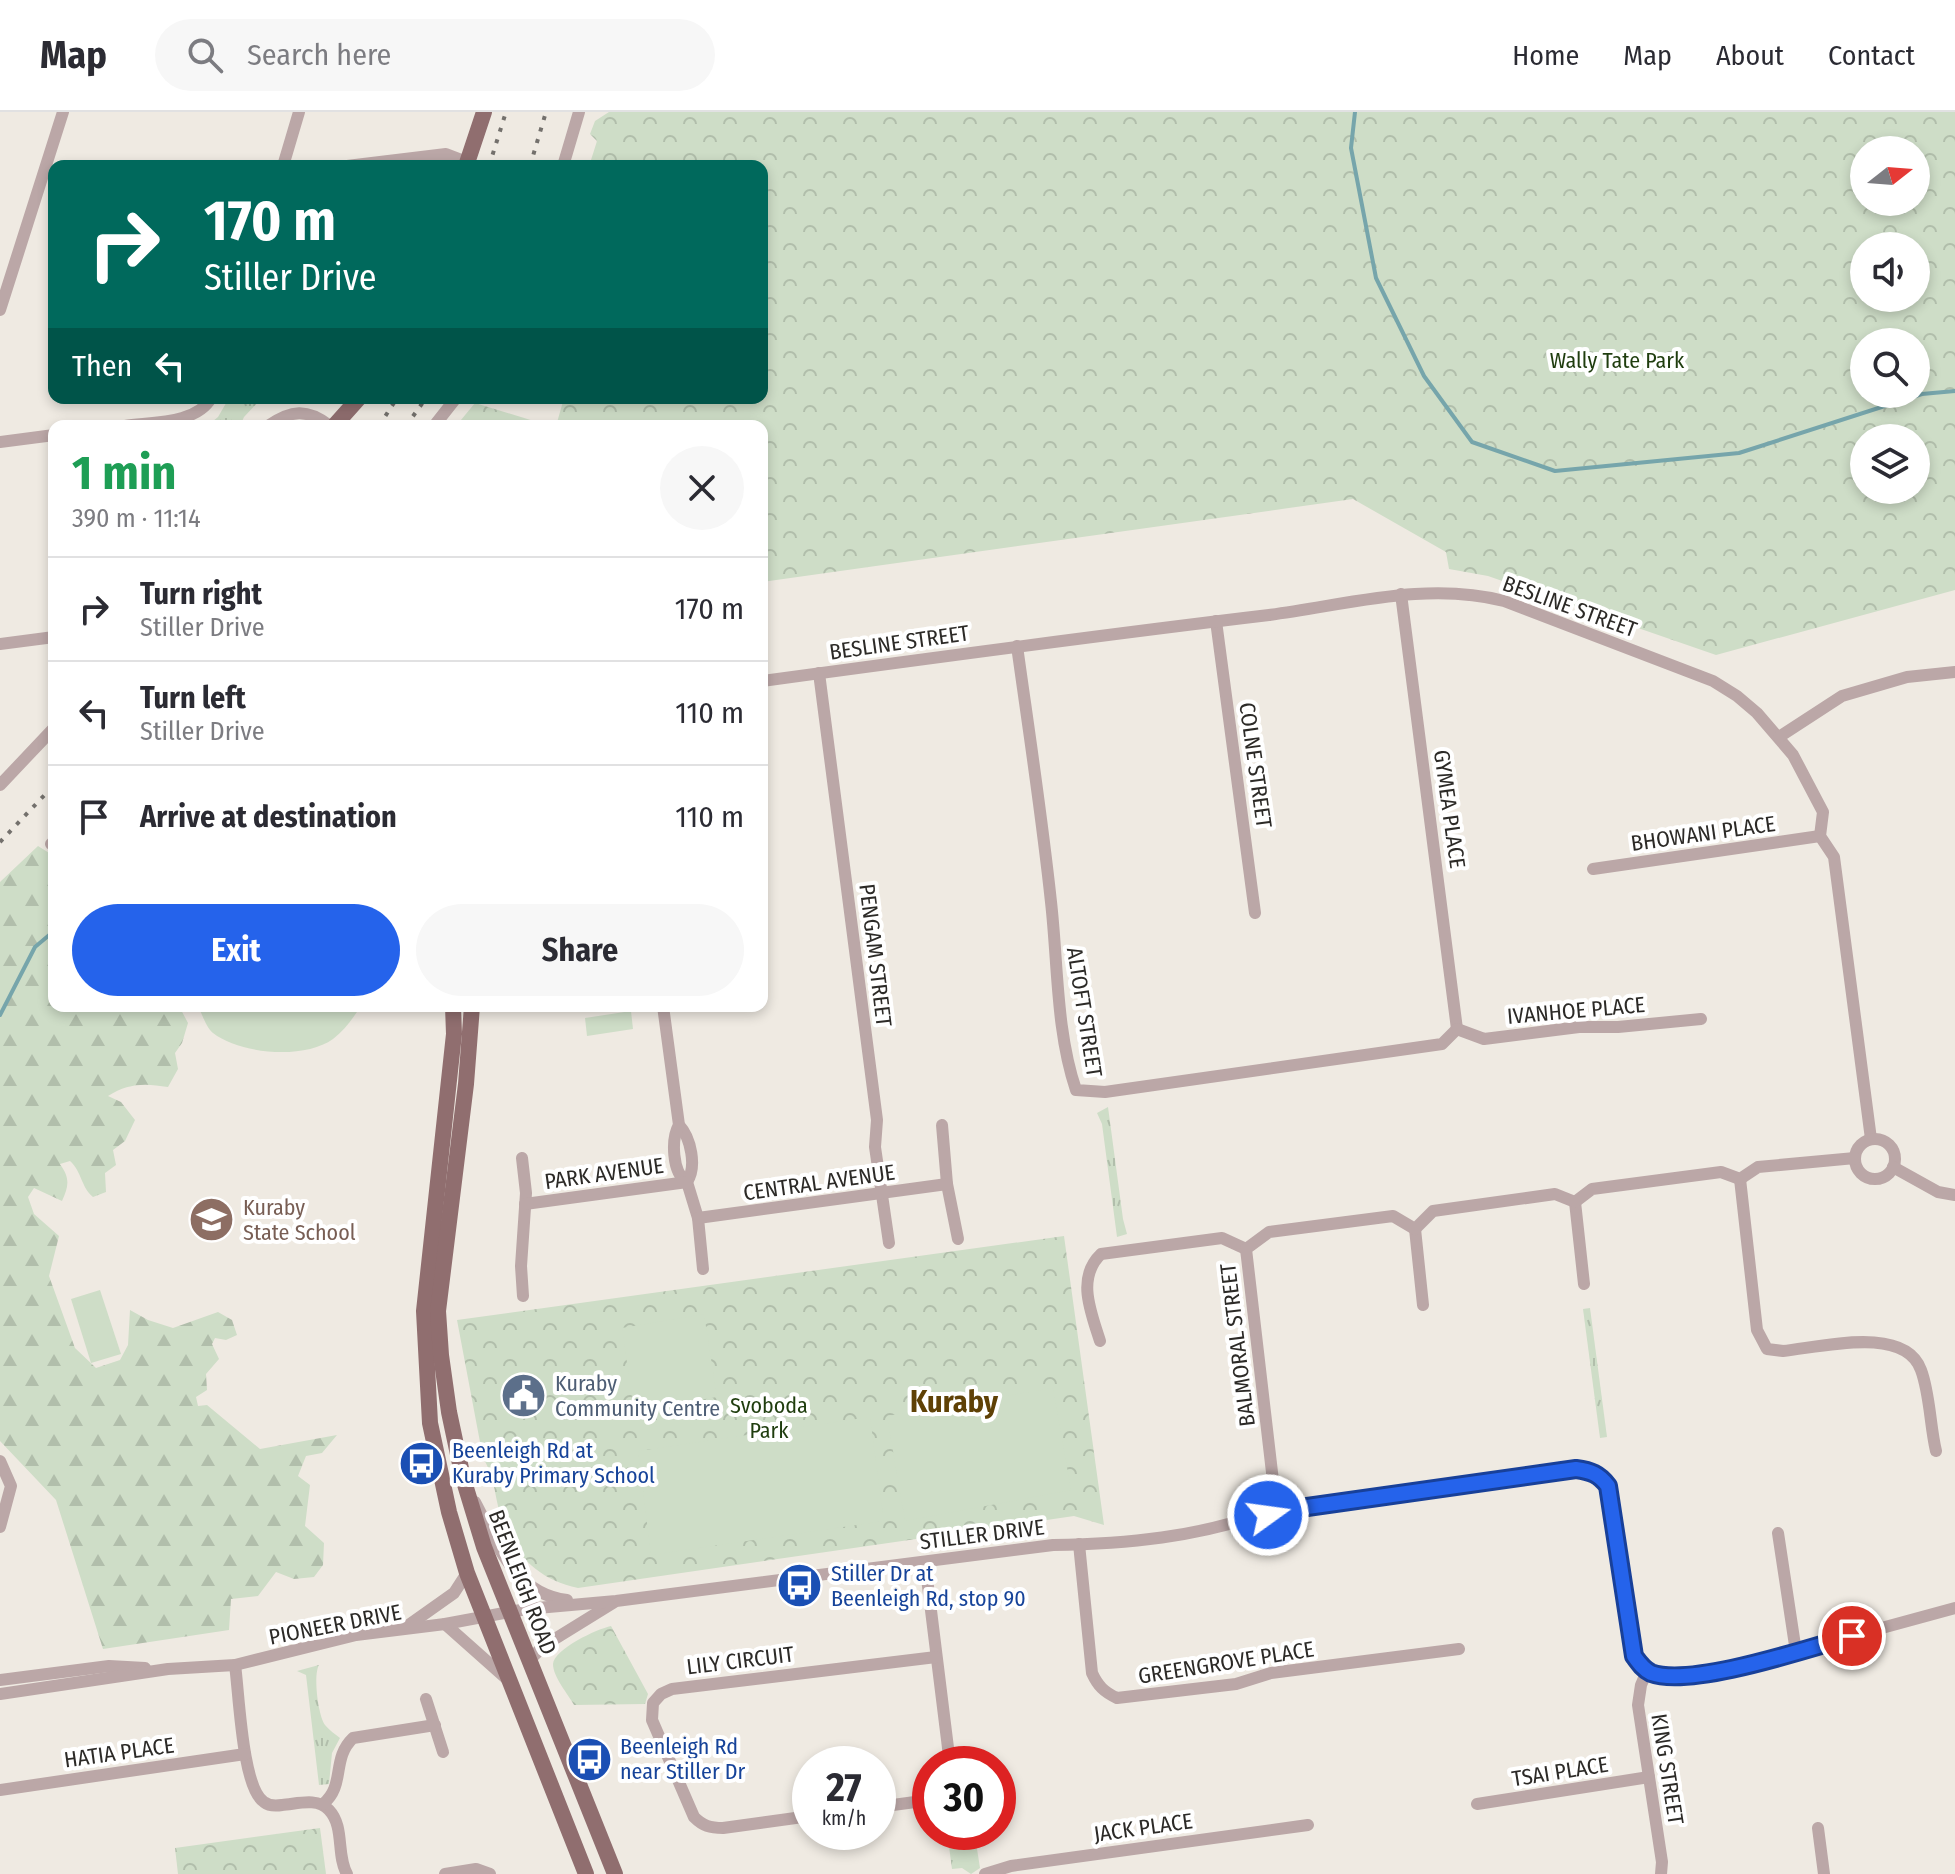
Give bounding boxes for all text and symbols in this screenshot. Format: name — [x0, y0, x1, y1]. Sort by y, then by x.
search box — [155, 19, 715, 91]
text: Map — [40, 32, 107, 78]
icon: search — [183, 33, 227, 77]
text: Search here — [247, 37, 391, 73]
text: Home — [1512, 39, 1579, 72]
text: Map — [1623, 39, 1672, 72]
text: About — [1716, 39, 1784, 72]
text: Contact — [1828, 39, 1915, 72]
north arrow — [1850, 136, 1930, 216]
map controls — [1850, 136, 1930, 504]
text: 170 m — [204, 188, 336, 255]
icon: right — [72, 192, 176, 296]
button: sound — [1850, 232, 1930, 312]
text: Stiller Drive — [204, 256, 377, 300]
button: search — [1850, 328, 1930, 408]
icon: left — [148, 344, 192, 388]
park label: Wally Tate Park — [1550, 347, 1685, 374]
text: Then — [72, 348, 132, 384]
button: layers — [1850, 424, 1930, 504]
text: 1 min — [72, 444, 177, 502]
button: close — [660, 446, 744, 530]
text: 390 m · 11:14 — [72, 503, 201, 534]
street label: BESLINE STREET — [1499, 570, 1641, 644]
text: Turn right — [140, 576, 262, 612]
icon: right — [72, 587, 116, 631]
text: 170 m — [675, 591, 744, 627]
text: Stiller Drive — [140, 612, 265, 643]
street label: BESLINE STREET — [827, 619, 971, 666]
text: Turn left — [140, 680, 246, 716]
icon: left — [72, 691, 116, 735]
text: 110 m — [675, 695, 744, 731]
street label: COLNE STREET — [1233, 701, 1278, 830]
text: Stiller Drive — [140, 716, 265, 747]
street label: GYMEA PLACE — [1428, 748, 1471, 870]
icon: arrive — [72, 795, 116, 839]
text: Arrive at destination — [140, 799, 397, 835]
text: 110 m — [675, 799, 744, 835]
street label: BHOWANI PLACE — [1629, 810, 1777, 857]
street label: PENGAM STREET — [853, 882, 898, 1029]
button: Exit — [72, 904, 400, 996]
button: Share — [416, 904, 744, 996]
street label: ALTOFT STREET — [1061, 945, 1108, 1080]
street label: IVANHOE PLACE — [1506, 991, 1646, 1030]
street label: PARK AVENUE — [543, 1152, 665, 1195]
street label: CENTRAL AVENUE — [741, 1158, 897, 1207]
place label: Kuraby State School — [243, 1194, 356, 1246]
school or university icon: Kuraby State School — [188, 1196, 236, 1244]
street label: BALMORAL STREET — [1214, 1261, 1261, 1428]
place label: Kuraby Community Centre — [555, 1370, 720, 1422]
public building icon: Kuraby Community Centre — [500, 1372, 548, 1420]
district label: Kuraby — [910, 1384, 999, 1420]
park label: Svoboda Park — [730, 1392, 808, 1444]
place label: Beenleigh Rd at Kuraby Primary School — [452, 1437, 655, 1489]
bus stop icon: Beenleigh Rd at Kuraby Primary School — [397, 1439, 445, 1487]
position arrow — [1226, 1473, 1310, 1557]
street label: BEENLEIGH ROAD — [483, 1506, 562, 1658]
street label: STILLER DRIVE — [918, 1513, 1046, 1556]
place label: Stiller Dr at Beenleigh Rd, stop 90 — [831, 1560, 1026, 1612]
bus stop icon: Stiller Dr at Beenleigh Rd, stop 90 — [776, 1562, 824, 1610]
street label: PIONEER DRIVE — [267, 1598, 404, 1651]
pin — [1818, 1602, 1886, 1670]
icon: arrive — [1830, 1614, 1874, 1658]
street label: GREENGROVE PLACE — [1136, 1635, 1316, 1690]
street label: LILY CIRCUIT — [685, 1640, 796, 1680]
street label: KING STREET — [1645, 1712, 1690, 1827]
street label: HATIA PLACE — [62, 1731, 176, 1774]
place label: Beenleigh Rd near Stiller Dr — [620, 1733, 746, 1785]
bus stop icon: Beenleigh Rd near Stiller Dr — [565, 1735, 613, 1783]
speed limit sign: 30 — [912, 1746, 1016, 1850]
street label: TSAI PLACE — [1510, 1751, 1610, 1792]
text: 27 — [826, 1764, 862, 1812]
text: km/h — [822, 1806, 866, 1830]
street label: JACK PLACE — [1092, 1807, 1194, 1848]

